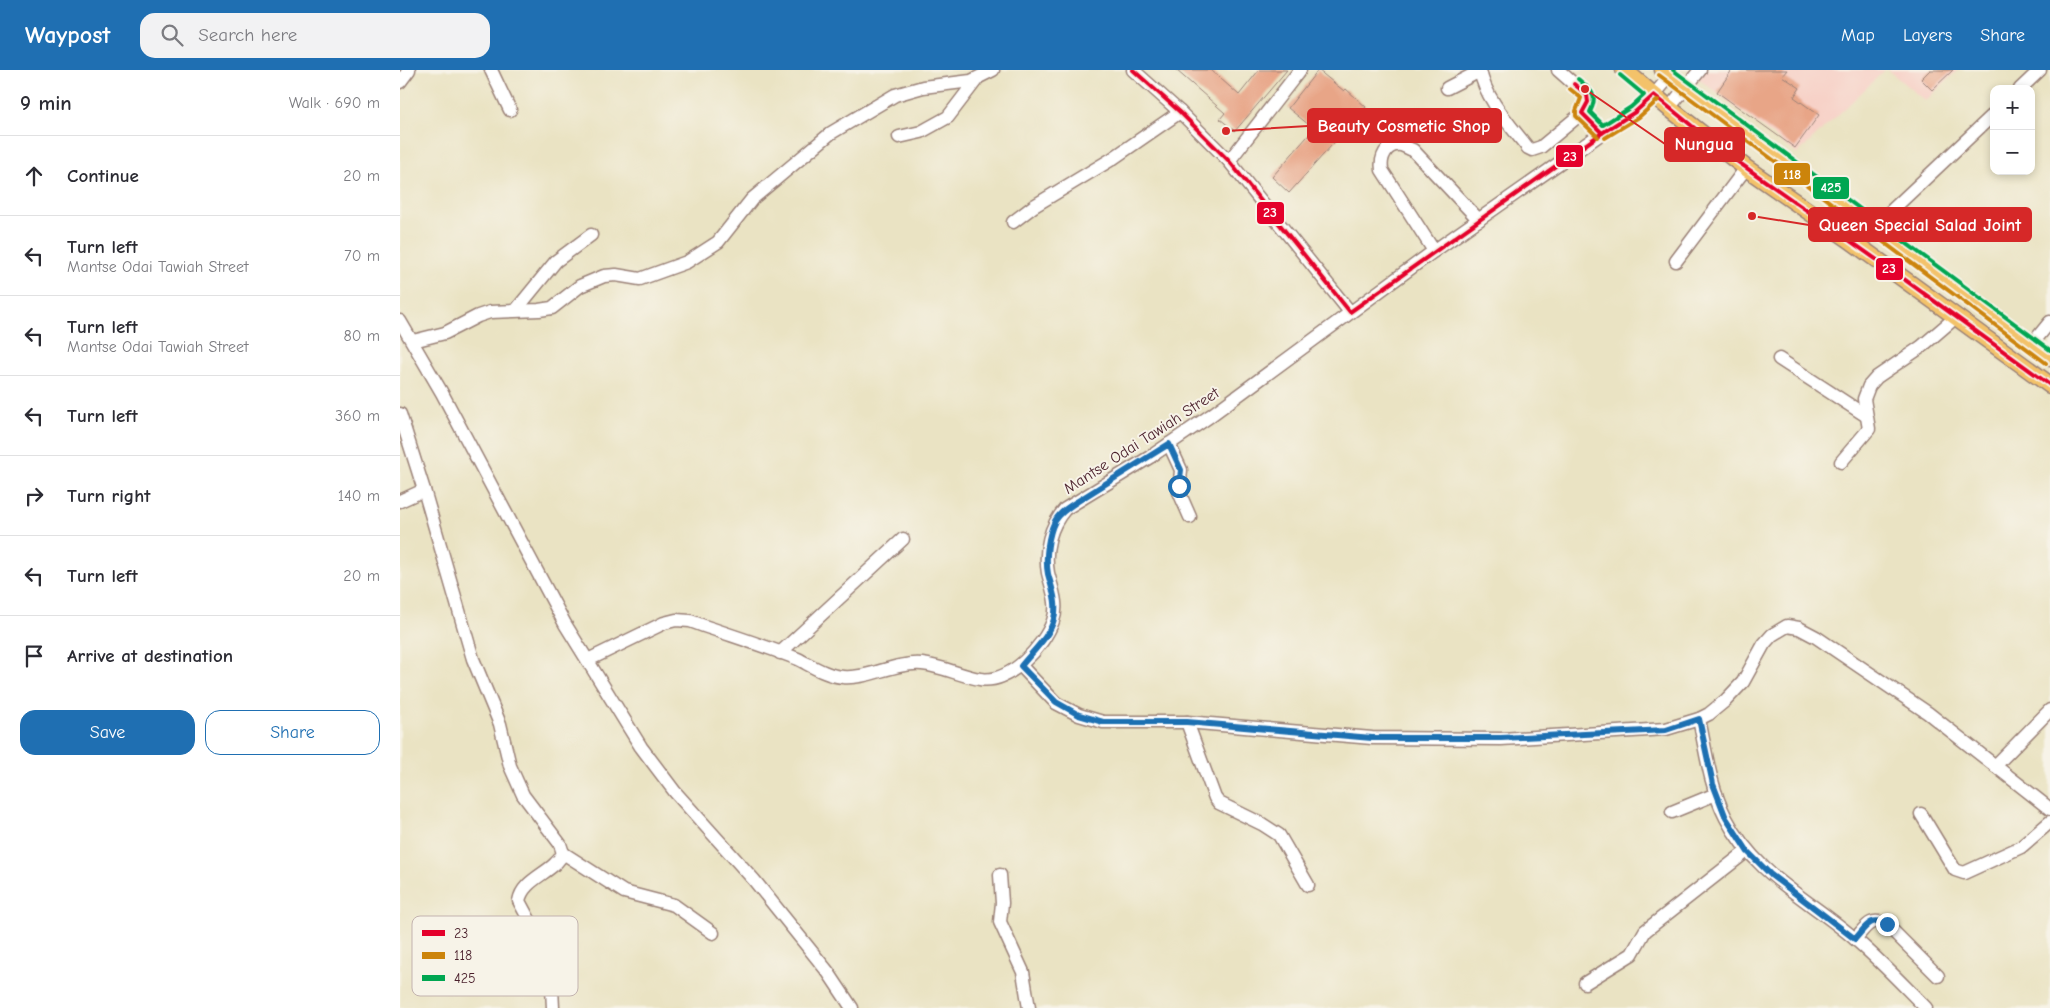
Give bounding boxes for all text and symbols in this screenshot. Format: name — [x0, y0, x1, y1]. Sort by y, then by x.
search box — [140, 13, 490, 58]
text: Waypost — [25, 21, 110, 49]
icon: search — [158, 21, 186, 49]
text: Search here — [198, 24, 297, 46]
text: Map — [1841, 25, 1875, 46]
text: Layers — [1903, 25, 1952, 46]
text: Share — [1980, 25, 2025, 46]
map controls — [1990, 85, 2035, 175]
button: + — [1990, 85, 2035, 130]
text: 9 min — [20, 91, 72, 115]
text: Walk · 690 m — [289, 94, 380, 112]
callout: Beauty Cosmetic Shop — [1308, 109, 1501, 142]
text: Beauty Cosmetic Shop — [1318, 116, 1490, 137]
callout: Nungua — [1665, 128, 1744, 161]
button: − — [1990, 130, 2035, 175]
text: Nungua — [1674, 134, 1734, 155]
line badge: 23 — [1555, 144, 1584, 168]
text: 23 — [1563, 148, 1577, 165]
icon: ahead — [20, 162, 48, 190]
line badge: 118 — [1773, 162, 1811, 186]
text: Continue — [67, 165, 139, 187]
text: 118 — [1783, 166, 1801, 183]
text: 20 m — [343, 167, 380, 185]
line badge: 425 — [1812, 176, 1850, 200]
text: 425 — [1821, 179, 1841, 196]
line badge: 23 — [1256, 201, 1285, 225]
text: 23 — [1263, 204, 1277, 221]
callout: Queen Special Salad Joint — [1809, 208, 2031, 241]
text: Queen Special Salad Joint — [1819, 215, 2022, 236]
text: Turn left — [67, 236, 138, 258]
icon: left — [20, 242, 48, 270]
text: 70 m — [344, 247, 380, 265]
line badge: 23 — [1875, 257, 1904, 281]
text: Mantse Odai Tawiah Street — [67, 258, 249, 276]
text: 23 — [1882, 260, 1896, 277]
text: Turn left — [67, 316, 138, 338]
icon: left — [20, 322, 48, 350]
text: 80 m — [343, 327, 380, 345]
text: Mantse Odai Tawiah Street — [67, 338, 249, 356]
street label: Mantse Odai Tawiah Street — [1060, 384, 1223, 498]
icon: left — [20, 402, 48, 430]
text: Turn left — [67, 405, 138, 427]
text: 360 m — [335, 407, 380, 425]
route start — [1168, 475, 1191, 498]
icon: right — [20, 482, 48, 510]
text: Turn right — [67, 485, 151, 507]
text: 140 m — [338, 487, 380, 505]
icon: left — [20, 562, 48, 590]
text: Turn left — [67, 565, 138, 587]
text: 20 m — [343, 567, 380, 585]
icon: arrive — [20, 642, 48, 670]
text: Arrive at destination — [67, 645, 233, 667]
button: Save — [20, 710, 195, 755]
button: Share — [205, 710, 380, 755]
route end — [1876, 913, 1899, 936]
legend — [412, 916, 578, 996]
text: 23 — [454, 925, 468, 942]
text: 118 — [454, 947, 472, 964]
text: 425 — [454, 970, 476, 987]

